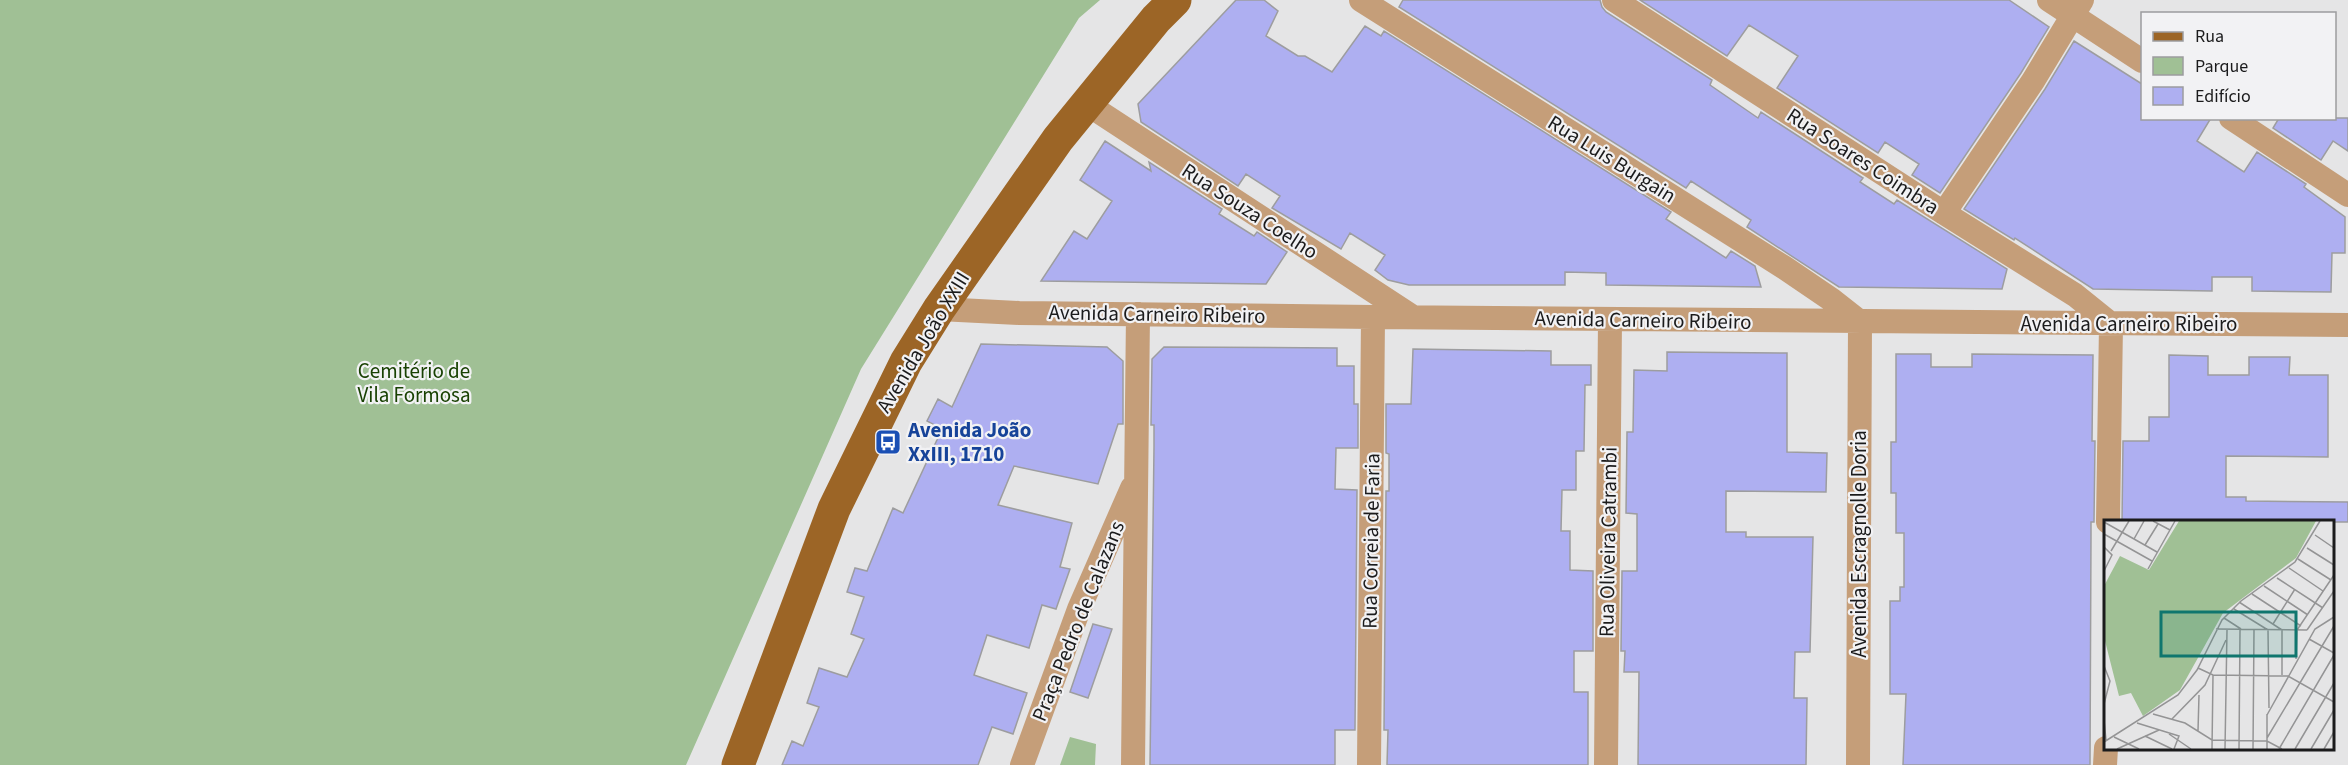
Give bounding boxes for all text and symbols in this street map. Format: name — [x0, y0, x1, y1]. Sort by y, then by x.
legend — [2141, 12, 2336, 120]
text: Rua — [2195, 24, 2224, 49]
text: Parque — [2195, 54, 2248, 79]
text: Edifício — [2195, 84, 2251, 109]
street label: Rua Soares Coimbra — [1781, 100, 1945, 222]
street label: Rua Luis Burgain — [1542, 108, 1682, 210]
street label: Rua Souza Coelho — [1176, 156, 1324, 266]
street label: Avenida João XXIII — [869, 266, 977, 418]
street label: Avenida Carneiro Ribeiro — [1048, 297, 1266, 331]
street label: Avenida Carneiro Ribeiro — [1534, 303, 1752, 337]
street label: Avenida Carneiro Ribeiro — [2021, 309, 2237, 339]
park label: Cemitério de Vila Formosa — [357, 356, 471, 410]
place label: Avenida João XxIII, 1710 — [907, 415, 1031, 469]
bus stop icon: Avenida João XxIII, 1710 — [873, 427, 903, 457]
street label: Avenida Escragnolle Doria — [1844, 430, 1874, 658]
street label: Rua Oliveira Catrambi — [1591, 447, 1625, 637]
street label: Rua Correia de Faria — [1354, 453, 1388, 629]
street label: Praça Pedro de Calazans — [1024, 516, 1132, 726]
inset map — [2104, 520, 2333, 750]

